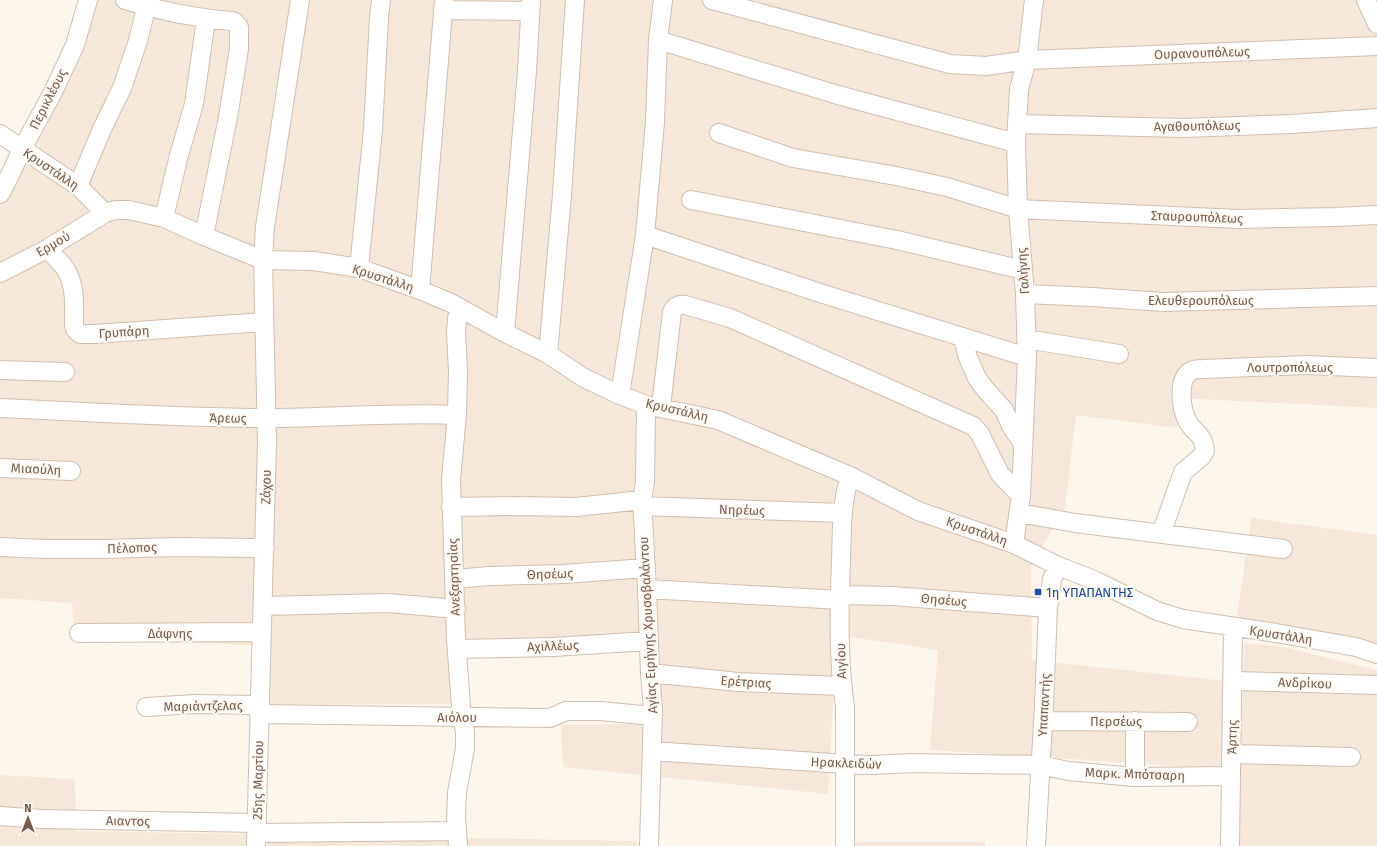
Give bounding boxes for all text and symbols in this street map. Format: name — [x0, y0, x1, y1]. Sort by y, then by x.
street label: Ουρανουπόλεως — [1154, 44, 1250, 62]
street label: Περικλέους — [26, 66, 70, 132]
street label: Αγαθουπόλεως — [1153, 118, 1241, 134]
street label: Κρυστάλλη — [20, 145, 82, 193]
street label: Σταυρουπόλεως — [1151, 208, 1243, 226]
street label: Ερμού — [33, 228, 73, 260]
street label: Γαλήνης — [1014, 247, 1032, 295]
street label: Κρυστάλλη — [350, 261, 416, 295]
street label: Ελευθερουπόλεως — [1148, 293, 1254, 308]
street label: Γρυπάρη — [98, 323, 150, 341]
street label: Λουτροπόλεως — [1247, 360, 1333, 375]
street label: Κρυστάλλη — [644, 395, 710, 425]
street label: Άρεως — [209, 410, 247, 426]
street label: Μιαούλη — [10, 460, 62, 478]
street label: Ζάχου — [258, 469, 274, 505]
street label: Νηρέως — [719, 502, 765, 518]
street label: Κρυστάλλη — [944, 513, 1010, 549]
street label: Αγίας Ειρήνης Χρυσοβαλάντου — [636, 536, 660, 714]
street label: Ανεξαρτησίας — [445, 538, 464, 616]
street label: Πέλοπος — [107, 540, 157, 556]
street label: Θησέως — [527, 566, 573, 582]
place label: 1η ΥΠΑΠΑΝΤΗΣ — [1046, 585, 1134, 600]
marker: 1η ΥΠΑΠΑΝΤΗΣ — [1033, 587, 1043, 597]
street label: Θησέως — [920, 591, 968, 609]
street label: Κρυστάλλη — [1248, 623, 1314, 647]
street label: Δάφνης — [148, 626, 192, 641]
street label: Αχιλλέως — [527, 638, 579, 654]
street label: Αιγίου — [833, 643, 849, 679]
street label: Ερέτριας — [720, 673, 772, 691]
street label: Υπαπαντής — [1035, 673, 1053, 737]
street label: Ανδρίκου — [1278, 675, 1332, 691]
street label: Μαριάντζελας — [163, 698, 243, 714]
street label: Αιόλου — [437, 710, 477, 725]
street label: Περσέως — [1090, 714, 1142, 729]
street label: Άρτης — [1224, 720, 1240, 754]
street label: 25ης Μαρτίου — [250, 740, 266, 820]
street label: Ηρακλειδών — [810, 754, 882, 772]
street label: Μαρκ. Μπότσαρη — [1085, 765, 1185, 783]
north arrow — [8, 798, 48, 838]
text: N — [24, 802, 32, 815]
street label: Αιαντος — [106, 813, 150, 829]

